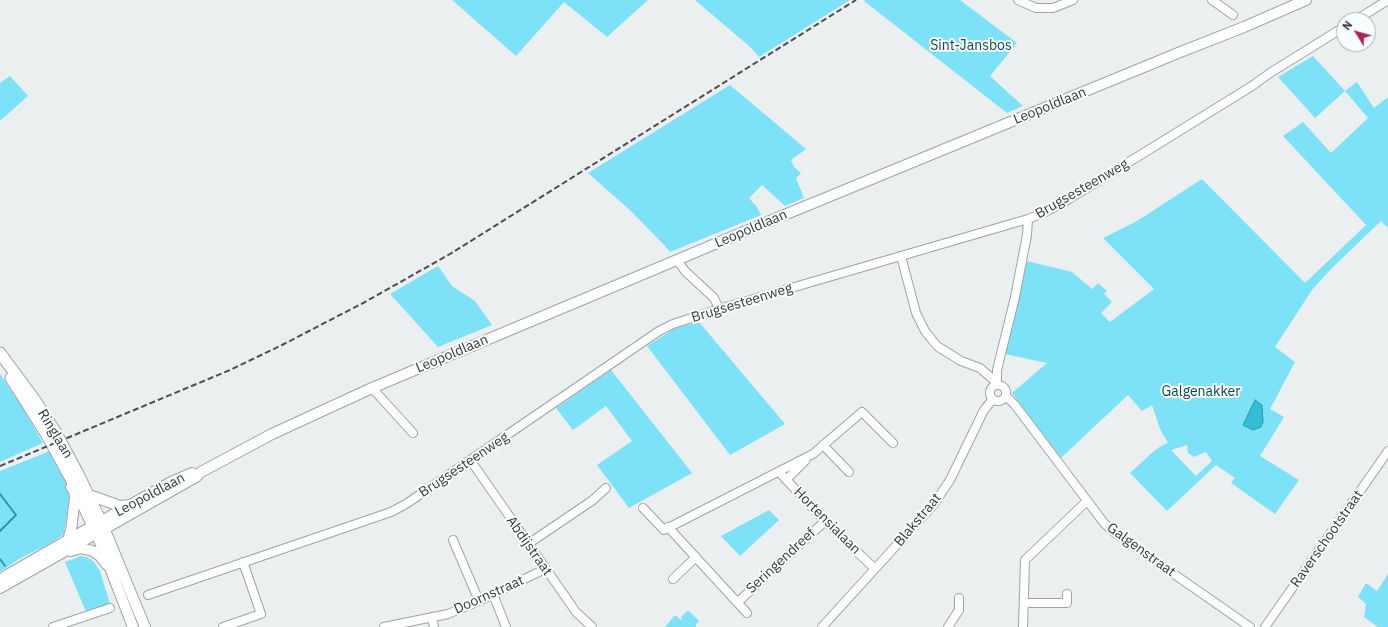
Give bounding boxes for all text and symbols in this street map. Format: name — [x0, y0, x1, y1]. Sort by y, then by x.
north arrow — [1336, 12, 1376, 52]
text: N — [1339, 18, 1355, 33]
park label: Sint-Jansbos — [930, 38, 1012, 54]
street label: Leopoldlaan — [1011, 84, 1089, 128]
street label: Brugsesteenweg — [1032, 156, 1132, 222]
street label: Leopoldlaan — [712, 206, 790, 252]
street label: Brugsesteenweg — [689, 280, 795, 326]
street label: Leopoldlaan — [413, 331, 491, 377]
park label: Galgenakker — [1162, 384, 1240, 400]
street label: Ringlaan — [34, 406, 76, 462]
street label: Brugsesteenweg — [416, 429, 512, 501]
street label: Leopoldlaan — [112, 470, 188, 520]
street label: Hortensialaan — [790, 484, 864, 558]
street label: Raverschootstraat — [1287, 487, 1367, 591]
street label: Blakstraat — [891, 490, 945, 550]
street label: Abdijstraat — [502, 513, 556, 579]
street label: Galgenstraat — [1103, 520, 1179, 580]
street label: Seringendreef — [743, 525, 819, 597]
street label: Doornstraat — [451, 572, 527, 618]

